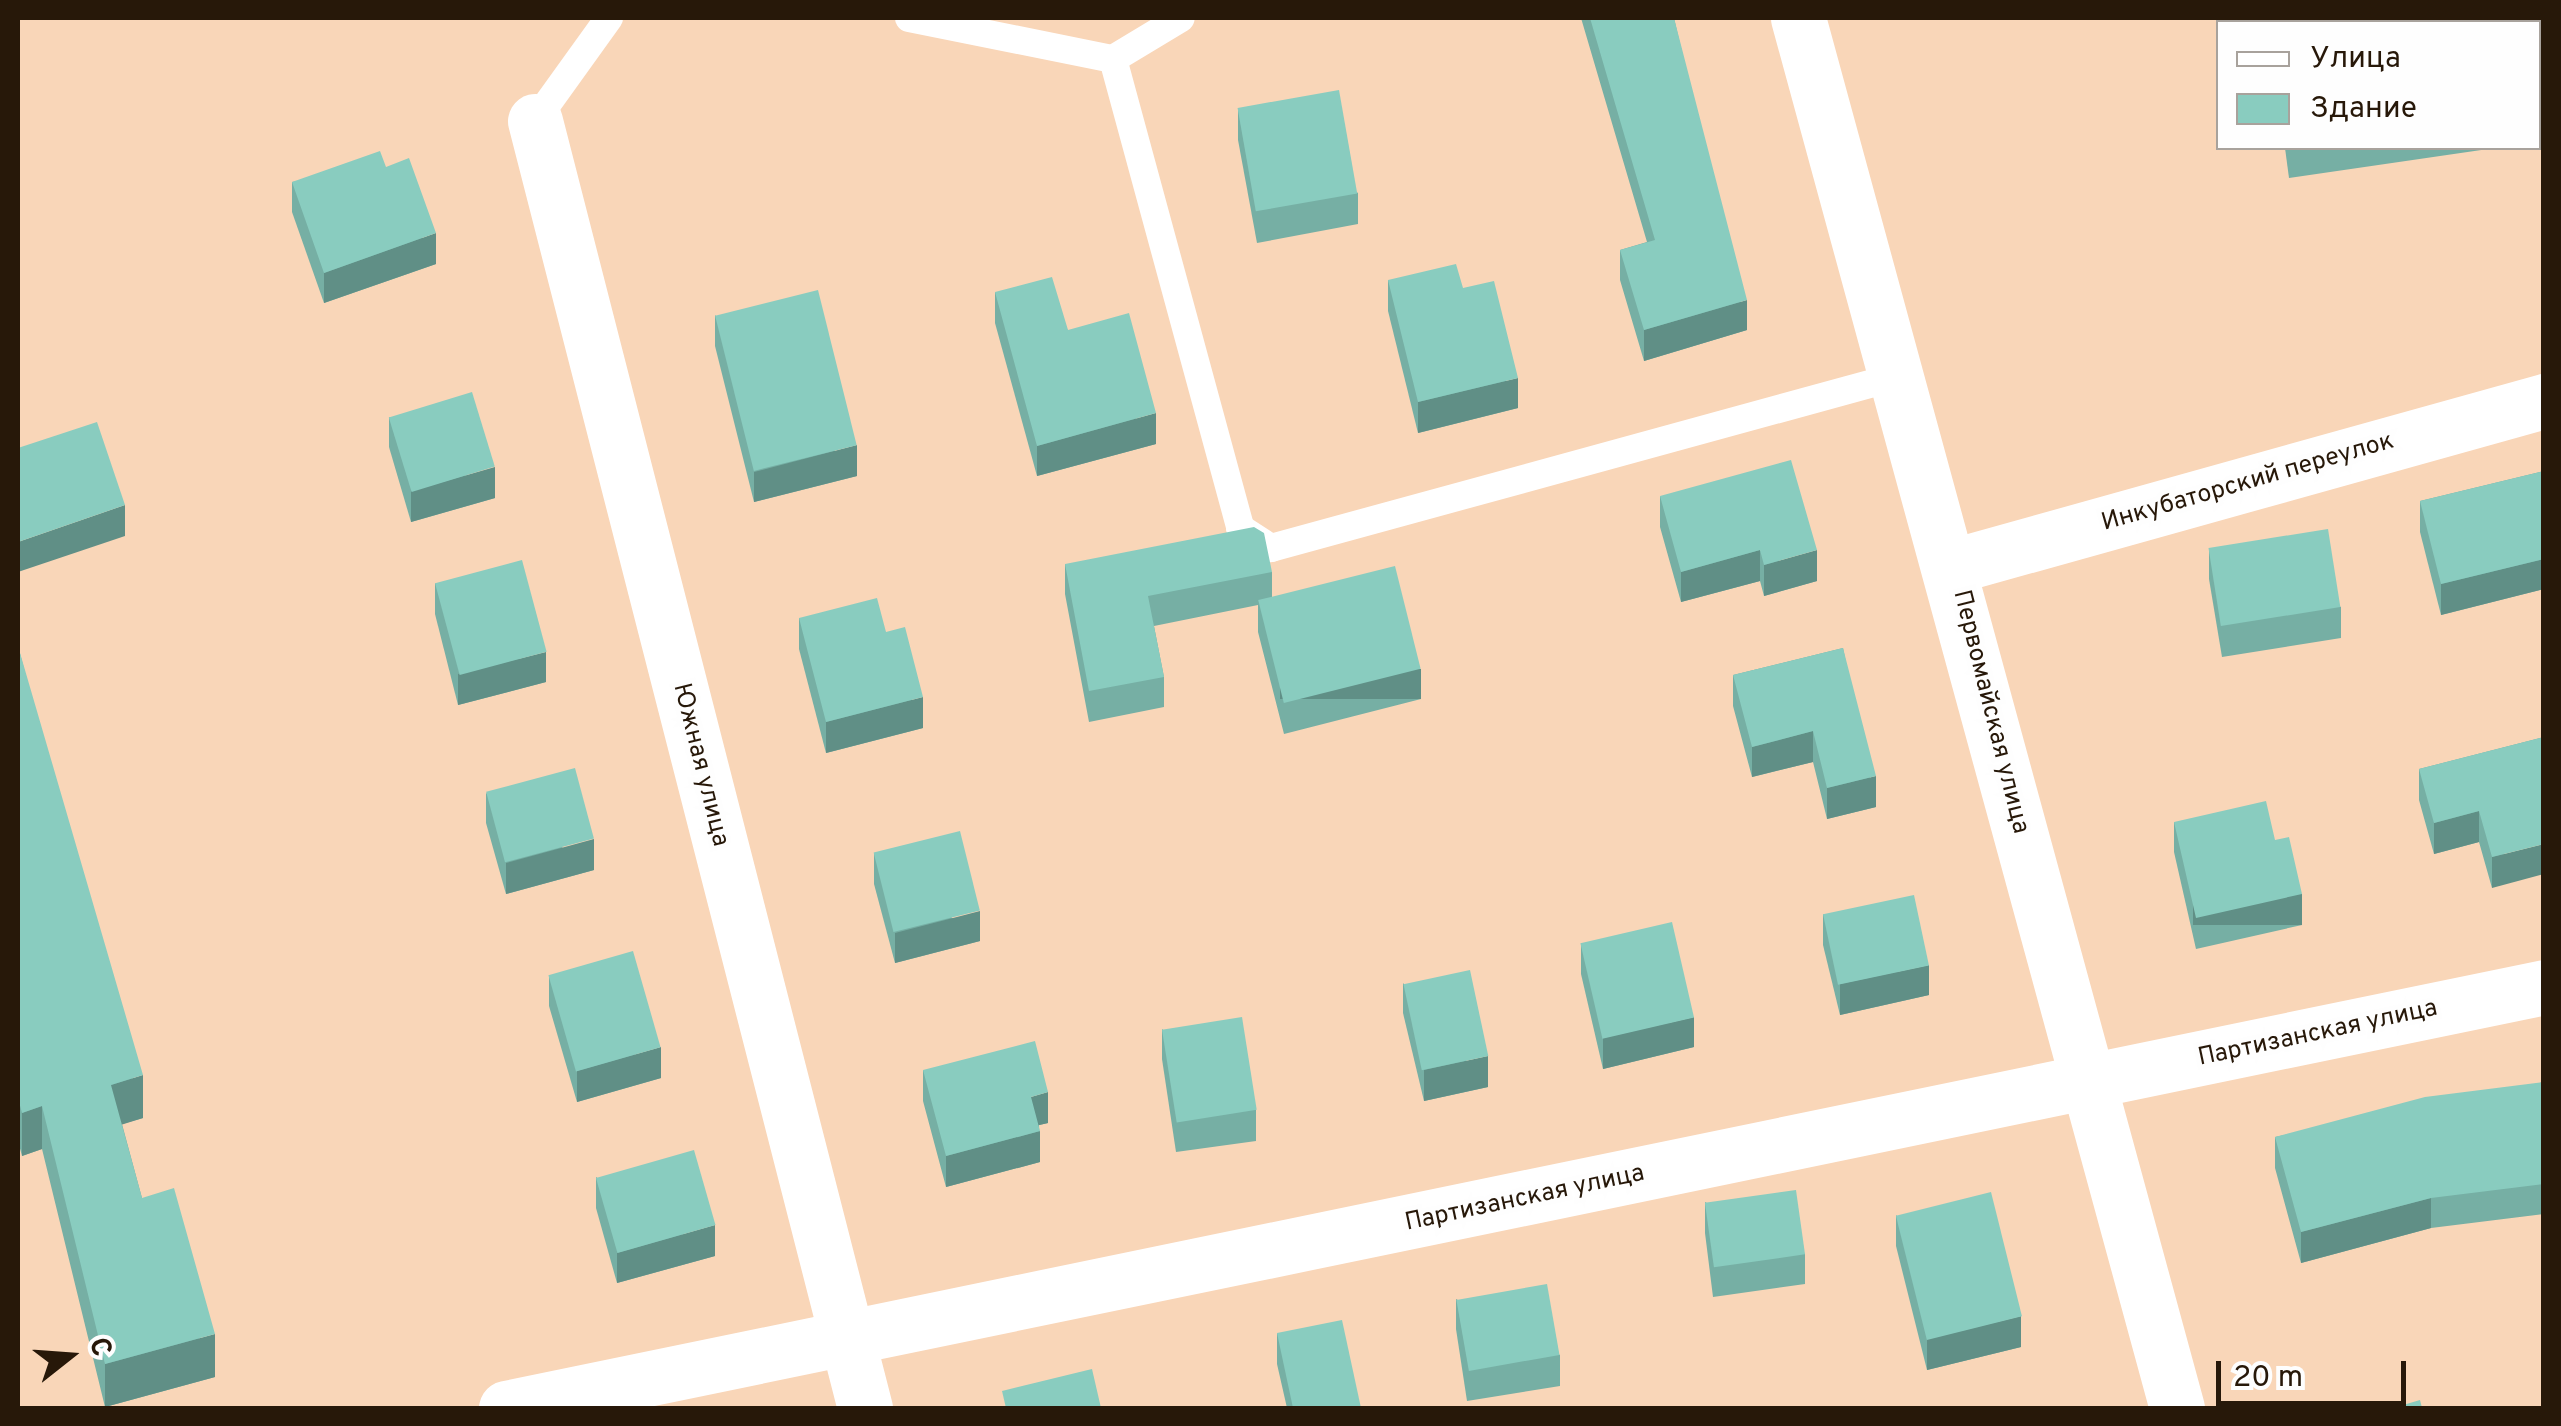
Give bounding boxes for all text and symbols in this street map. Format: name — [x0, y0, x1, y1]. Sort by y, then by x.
legend — [2216, 20, 2541, 150]
text: Улица — [2310, 41, 2401, 78]
text: Здание — [2310, 91, 2417, 128]
street label: Инкубаторский переулок — [2098, 427, 2398, 539]
street label: Первомайская улица — [1945, 587, 2035, 837]
street label: Южная улица — [665, 680, 735, 850]
street label: Партизанская улица — [2196, 994, 2440, 1074]
street label: Партизанская улица — [1403, 1159, 1647, 1239]
north arrow — [20, 1306, 120, 1406]
text: С — [79, 1333, 119, 1361]
scale bar — [2221, 1341, 2411, 1403]
text: 20 m — [2233, 1360, 2303, 1397]

